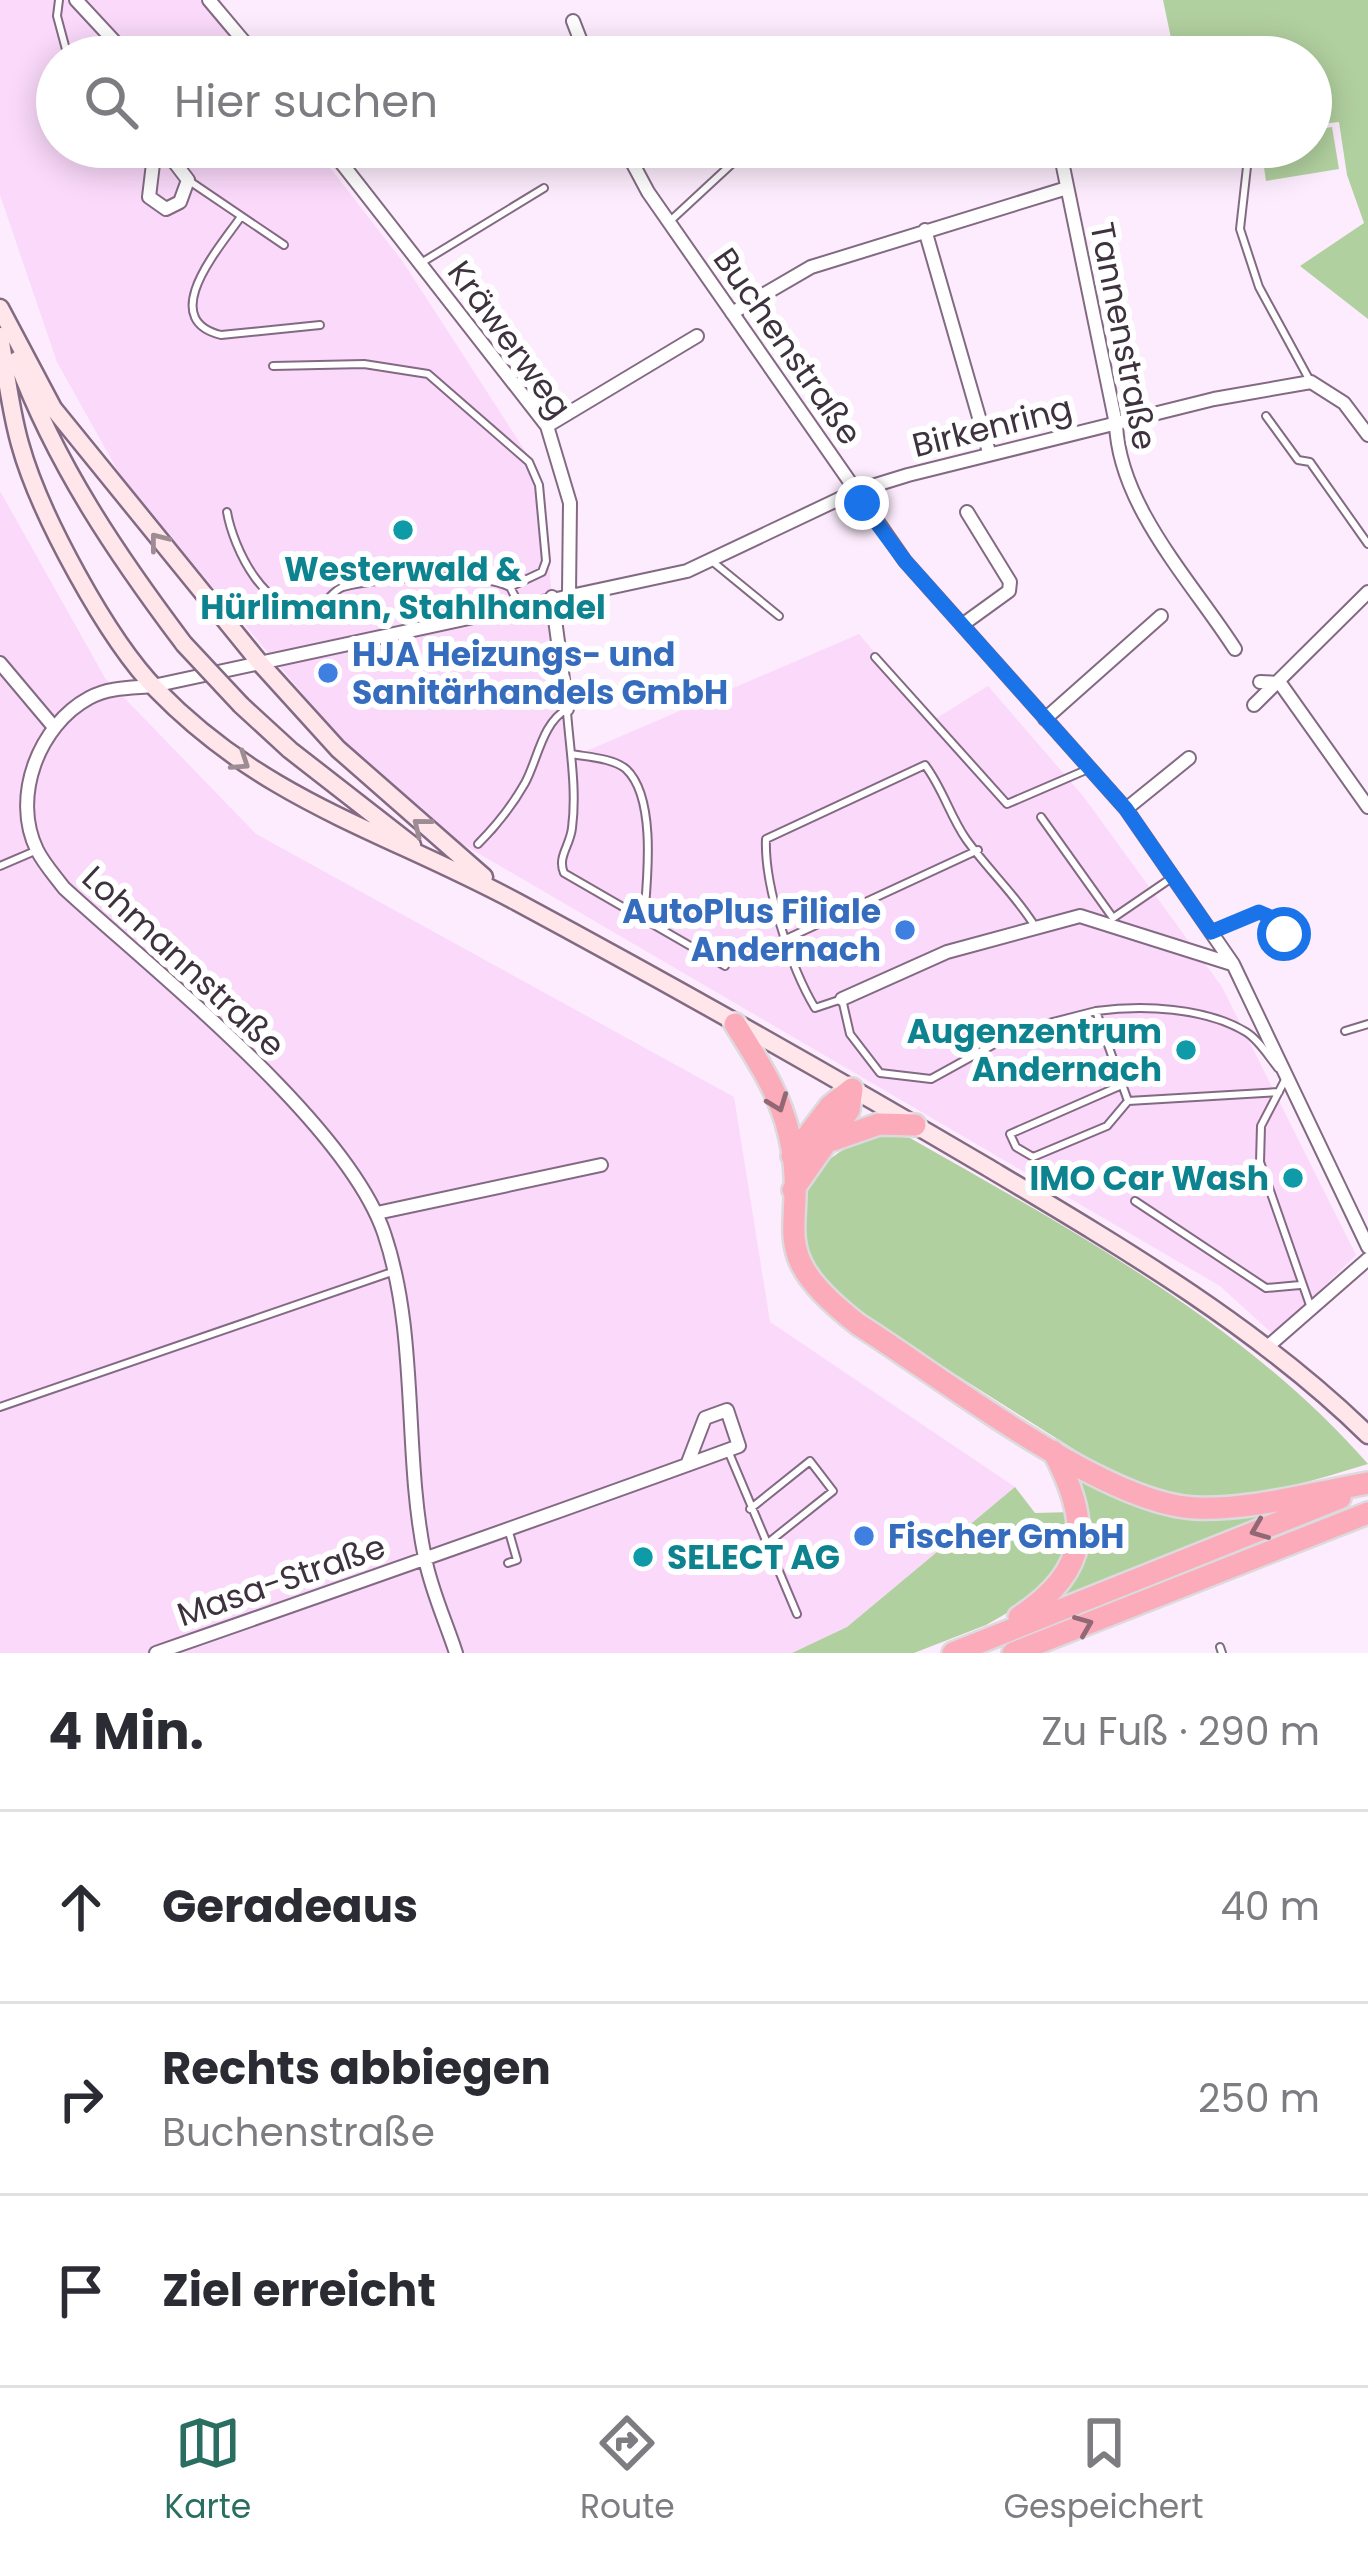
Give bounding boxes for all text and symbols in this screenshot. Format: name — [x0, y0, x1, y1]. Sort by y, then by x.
search box — [36, 36, 1332, 168]
icon: search — [78, 69, 144, 135]
text: Hier suchen — [174, 70, 438, 133]
street label: Tannenstraße — [1078, 218, 1169, 454]
street label: Buchenstraße — [702, 238, 873, 454]
street label: Kräwerweg — [436, 251, 583, 428]
street label: Birkenring — [907, 384, 1077, 469]
route end — [835, 476, 889, 530]
marker: Westerwald & Hürlimann, Stahlhandel — [390, 517, 416, 543]
one-way arrow — [151, 532, 172, 554]
place label: Westerwald & Hürlimann, Stahlhandel — [200, 546, 606, 631]
place label: HJA Heizungs- und Sanitärhandels GmbH — [352, 631, 728, 716]
marker: HJA Heizungs- und Sanitärhandels GmbH — [315, 660, 341, 686]
one-way arrow — [228, 748, 250, 770]
one-way arrow — [413, 819, 435, 841]
street label: Lohmannstraße — [72, 855, 295, 1068]
place label: AutoPlus Filiale Andernach — [622, 888, 881, 973]
route start — [1257, 907, 1311, 961]
marker: AutoPlus Filiale Andernach — [892, 917, 918, 943]
place label: Augenzentrum Andernach — [907, 1008, 1162, 1093]
marker: Augenzentrum Andernach — [1173, 1037, 1199, 1063]
one-way arrow — [763, 1091, 788, 1112]
place label: IMO Car Wash — [1030, 1155, 1269, 1202]
marker: IMO Car Wash — [1280, 1165, 1306, 1191]
place label: Fischer GmbH — [888, 1513, 1124, 1560]
one-way arrow — [1250, 1516, 1271, 1541]
street label: Masa-Straße — [171, 1523, 392, 1638]
marker: Fischer GmbH — [851, 1523, 877, 1549]
place label: SELECT AG — [667, 1534, 840, 1581]
marker: SELECT AG — [630, 1544, 656, 1570]
one-way arrow — [1072, 1614, 1093, 1639]
text: 4 Min. — [48, 1695, 204, 1767]
text: Zu Fuß · 290 m — [1041, 1704, 1320, 1759]
icon: ahead — [48, 1874, 114, 1940]
text: Geradeaus — [162, 1875, 418, 1938]
text: 40 m — [1220, 1879, 1320, 1934]
text: Rechts abbiegen — [162, 2037, 551, 2100]
icon: right — [48, 2066, 114, 2132]
text: 250 m — [1198, 2071, 1320, 2126]
text: Buchenstraße — [162, 2105, 435, 2160]
icon: arrive — [48, 2258, 114, 2324]
text: Ziel erreicht — [162, 2259, 436, 2322]
tab: Karte — [164, 2410, 251, 2532]
tab: Route — [580, 2410, 675, 2532]
tab: Gespeichert — [1003, 2410, 1204, 2532]

